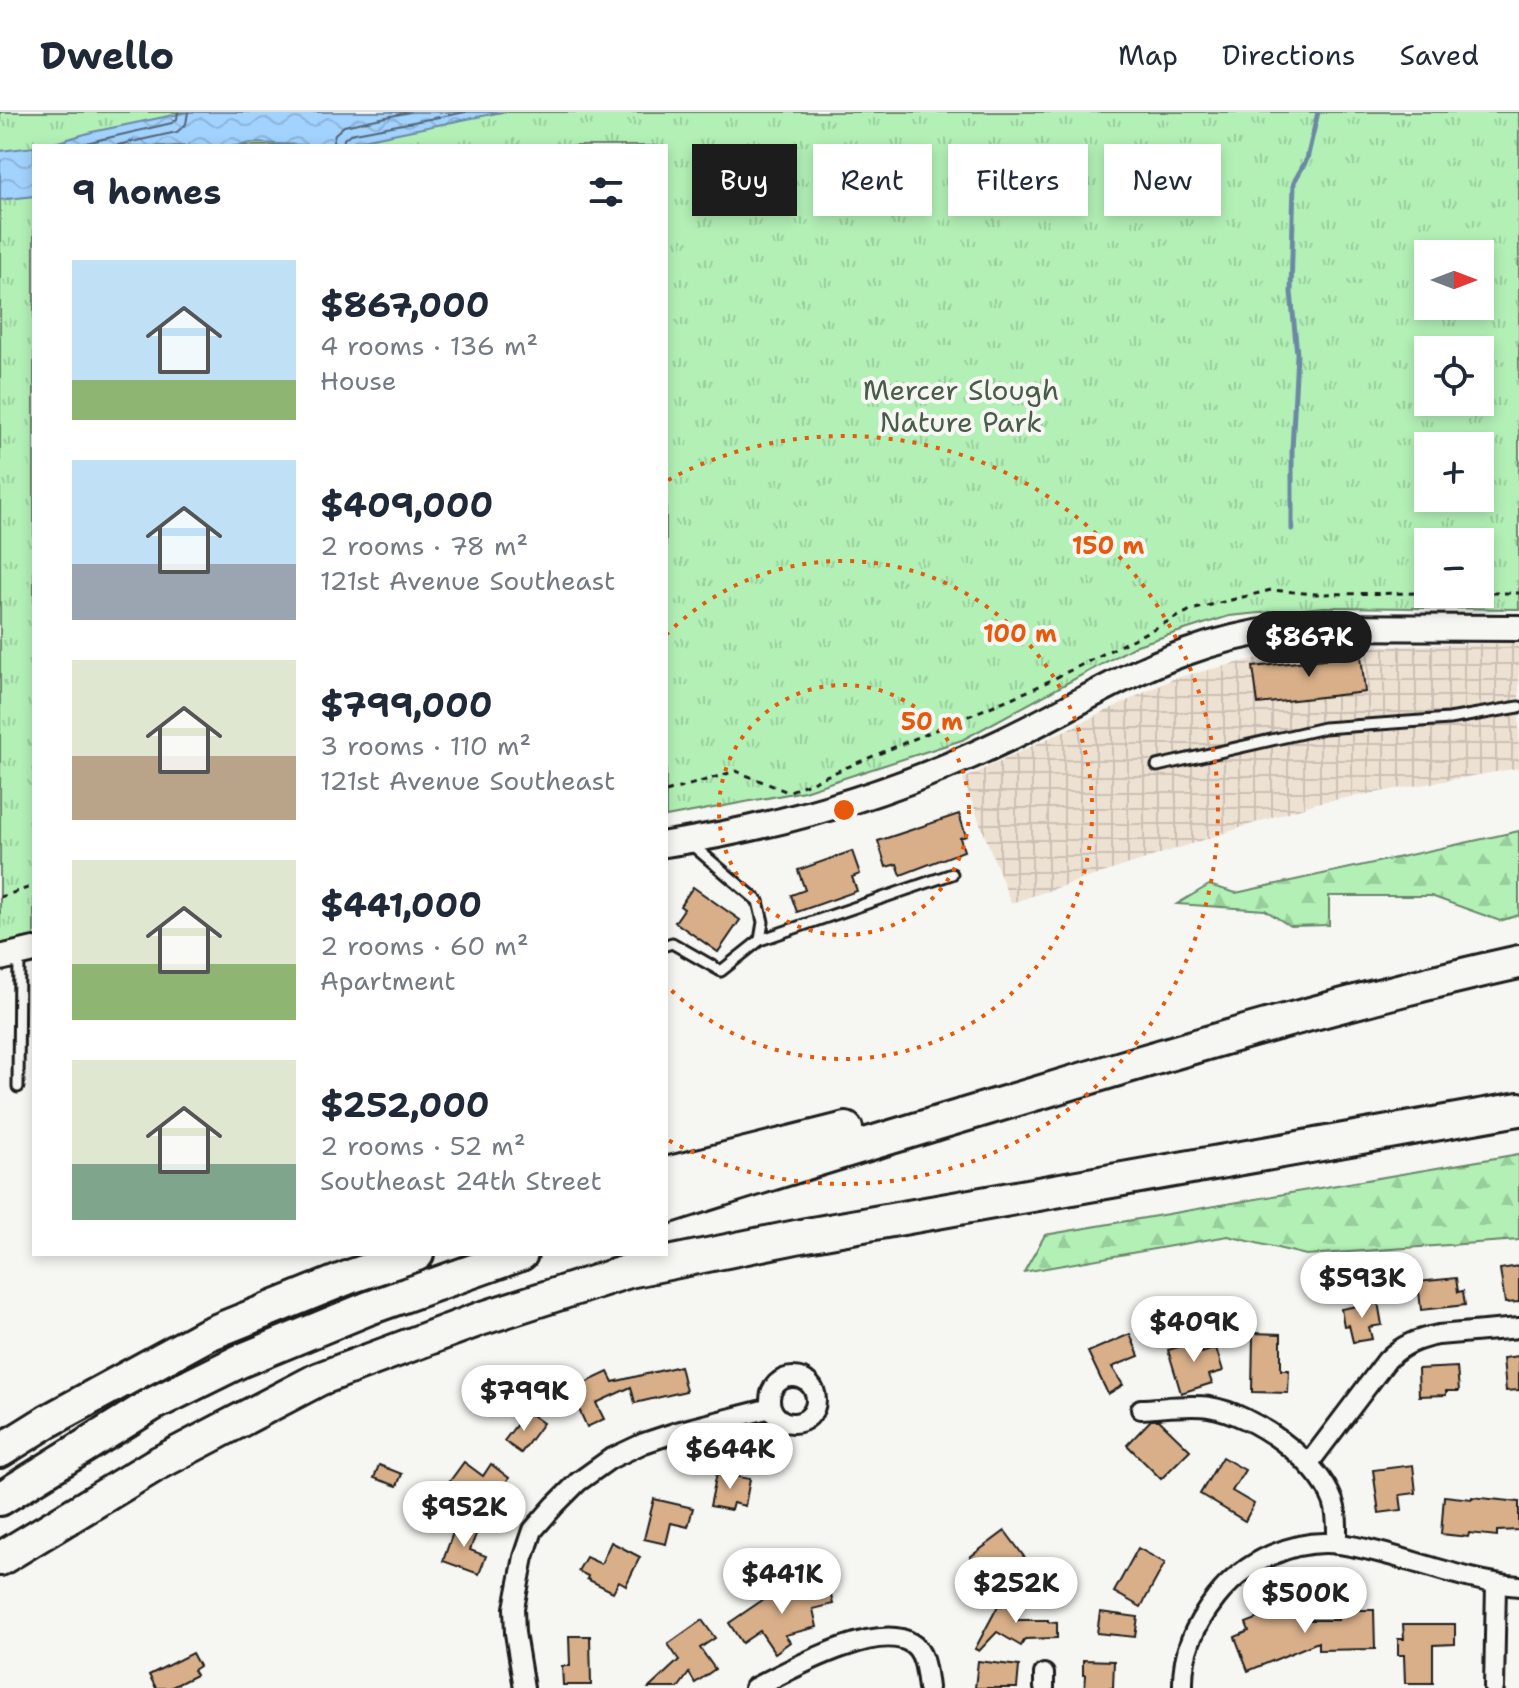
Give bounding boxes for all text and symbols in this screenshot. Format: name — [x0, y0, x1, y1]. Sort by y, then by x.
text: Dwello — [40, 30, 174, 81]
text: Map — [1118, 36, 1178, 74]
text: Directions — [1222, 36, 1356, 74]
text: Saved — [1400, 36, 1479, 74]
chip: Buy — [692, 144, 797, 216]
chip: Rent — [813, 144, 932, 216]
chip: Filters — [948, 144, 1088, 216]
chip: New — [1104, 144, 1221, 216]
text: 9 homes — [72, 169, 221, 215]
icon: filters — [584, 170, 628, 214]
north arrow — [1414, 240, 1494, 320]
map controls — [1414, 240, 1494, 608]
text: $867,000 — [320, 282, 490, 328]
icon: home — [136, 292, 232, 388]
text: 4 rooms · 136 m² — [320, 328, 538, 363]
button: locate — [1414, 336, 1494, 416]
text: House — [320, 363, 396, 398]
park label: Mercer Slough Nature Park — [863, 371, 1059, 441]
button: + — [1414, 432, 1494, 512]
text: $409,000 — [320, 482, 493, 528]
icon: home — [136, 492, 232, 588]
text: 2 rooms · 78 m² — [320, 528, 528, 563]
button: − — [1414, 528, 1494, 608]
text: 150 m — [1072, 530, 1144, 562]
text: 121st Avenue Southeast — [320, 563, 615, 598]
pin: $867K — [1253, 611, 1365, 679]
text: 100 m — [983, 618, 1057, 650]
text: $867K — [1265, 619, 1353, 654]
text: $799,000 — [320, 682, 492, 728]
icon: home — [136, 692, 232, 788]
text: 50 m — [901, 706, 963, 738]
text: 3 rooms · 110 m² — [320, 728, 531, 763]
text: 121st Avenue Southeast — [320, 763, 615, 798]
centre of rings — [830, 796, 858, 824]
text: $441,000 — [320, 882, 482, 928]
icon: home — [136, 892, 232, 988]
text: 2 rooms · 60 m² — [320, 928, 529, 963]
text: Apartment — [320, 963, 456, 998]
text: $252,000 — [320, 1082, 490, 1128]
icon: home — [136, 1092, 232, 1188]
text: 2 rooms · 52 m² — [320, 1128, 526, 1163]
text: Southeast 24th Street — [320, 1163, 602, 1198]
pin: $593K — [1306, 1252, 1418, 1320]
text: $593K — [1318, 1260, 1406, 1295]
pin: $409K — [1138, 1296, 1250, 1364]
text: $409K — [1149, 1304, 1239, 1339]
pin: $799K — [468, 1365, 580, 1433]
text: $799K — [479, 1373, 569, 1408]
pin: $644K — [674, 1423, 786, 1491]
text: $644K — [685, 1431, 775, 1466]
pin: $952K — [408, 1481, 520, 1549]
text: $952K — [421, 1489, 507, 1524]
pin: $441K — [726, 1548, 838, 1616]
text: $441K — [741, 1556, 823, 1591]
pin: $252K — [960, 1557, 1072, 1625]
text: $252K — [973, 1565, 1059, 1600]
pin: $500K — [1249, 1567, 1361, 1635]
text: $500K — [1261, 1575, 1349, 1610]

